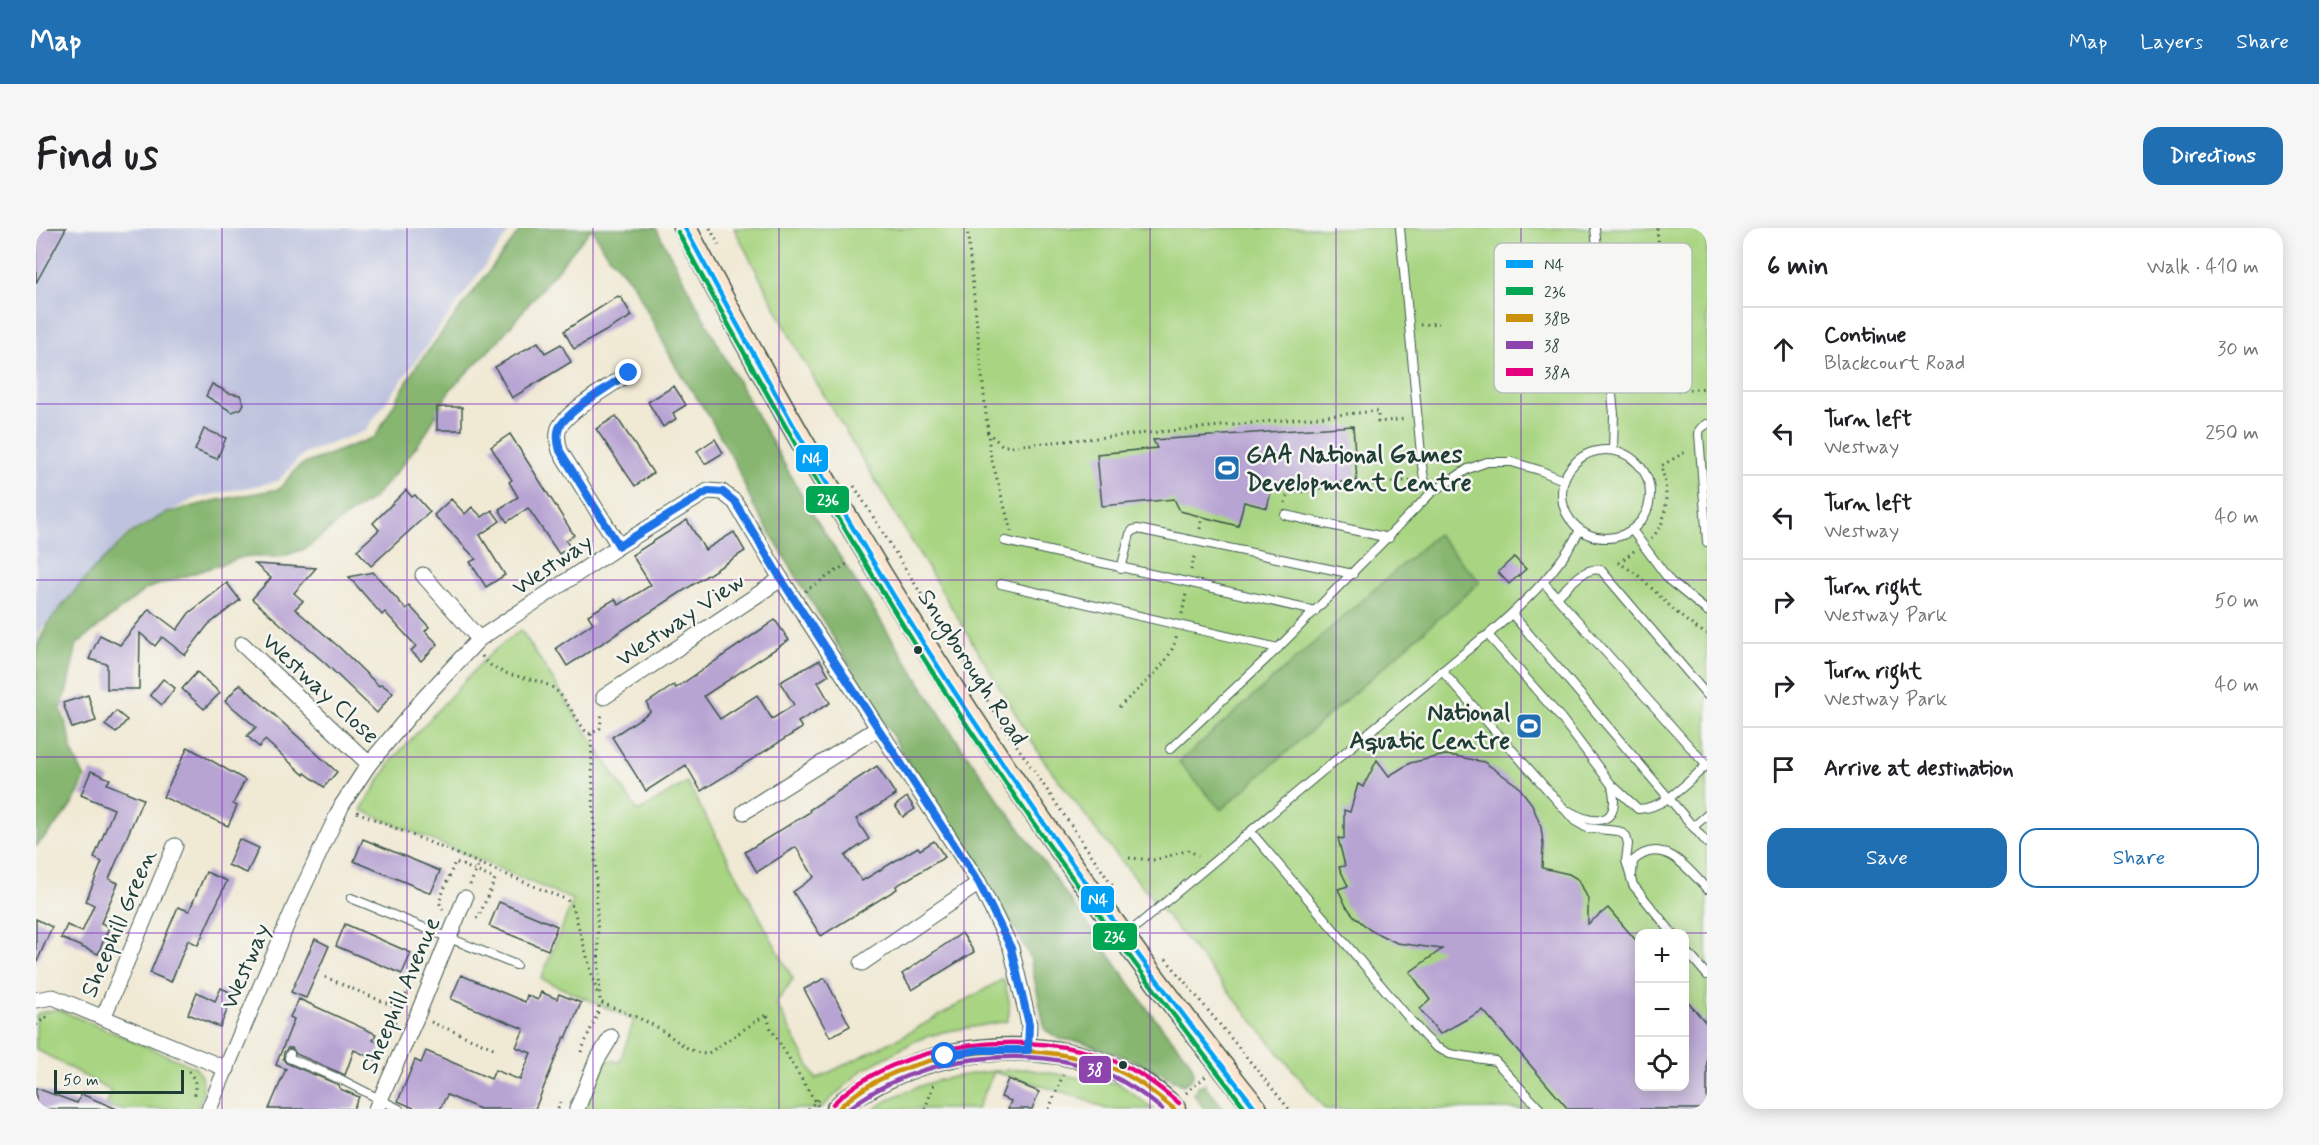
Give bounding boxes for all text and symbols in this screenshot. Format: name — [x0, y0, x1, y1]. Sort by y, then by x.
text: Map — [30, 24, 81, 61]
text: Map — [2069, 28, 2107, 56]
text: Layers — [2140, 28, 2203, 56]
text: Share — [2236, 28, 2289, 56]
button: Directions — [2143, 127, 2283, 185]
text: Find us — [36, 129, 158, 184]
legend — [1494, 243, 1692, 393]
text: 6 min — [1767, 250, 1829, 284]
text: Walk · 410 m — [2147, 254, 2259, 281]
text: N4 — [1544, 255, 1564, 276]
text: 236 — [1544, 282, 1566, 303]
text: 38B — [1544, 309, 1570, 330]
text: Continue — [1824, 322, 1906, 350]
icon: ahead — [1767, 333, 1800, 366]
text: 38 — [1544, 336, 1560, 357]
text: 30 m — [2217, 336, 2259, 363]
text: Blackcourt Road — [1824, 350, 1965, 377]
route end — [615, 359, 641, 385]
text: 38A — [1544, 363, 1570, 384]
text: Turn left — [1824, 406, 1912, 434]
icon: left — [1767, 417, 1800, 450]
text: 250 m — [2205, 420, 2259, 447]
text: Westway — [1824, 434, 1899, 461]
place label: GAA National Games Development Centre — [1246, 440, 1472, 499]
line badge: N4 — [795, 444, 829, 473]
text: N4 — [802, 449, 823, 470]
sports icon: GAA National Games Development Centre — [1212, 453, 1242, 483]
line badge: 236 — [805, 485, 850, 514]
text: 236 — [817, 490, 840, 511]
text: Turn left — [1824, 490, 1912, 518]
icon: left — [1767, 501, 1800, 534]
text: 40 m — [2215, 504, 2259, 531]
text: Westway — [1824, 518, 1899, 545]
street label: Westway — [507, 527, 599, 603]
street label: Westway View — [611, 566, 751, 675]
text: Turn right — [1824, 574, 1922, 602]
street label: Snugborough Road — [908, 584, 1034, 753]
icon: right — [1767, 585, 1800, 618]
text: 50 m — [2214, 588, 2259, 615]
text: Westway Park — [1824, 602, 1947, 629]
street label: Westway Close — [255, 627, 385, 752]
unlabelled marker — [912, 644, 924, 656]
text: Turn right — [1824, 658, 1922, 686]
icon: right — [1767, 669, 1800, 702]
text: 40 m — [2215, 672, 2259, 699]
text: Westway Park — [1824, 686, 1947, 713]
place label: National Aquatic Centre — [1350, 698, 1510, 757]
sports icon: National Aquatic Centre — [1514, 711, 1544, 741]
icon: arrive — [1767, 753, 1800, 786]
text: Arrive at destination — [1824, 755, 2014, 783]
button: Save — [1767, 828, 2007, 888]
button: Share — [2019, 828, 2259, 888]
street label: Sheephill Green — [74, 845, 165, 1002]
line badge: N4 — [1080, 885, 1115, 914]
text: N4 — [1088, 890, 1109, 911]
street label: Sheephill Avenue — [354, 912, 448, 1079]
street label: Westway — [214, 919, 278, 1014]
line badge: 236 — [1092, 922, 1138, 951]
text: 236 — [1104, 927, 1127, 948]
map controls — [1635, 929, 1689, 1091]
button: + — [1635, 929, 1689, 983]
button: − — [1635, 983, 1689, 1037]
button: locate — [1635, 1037, 1689, 1091]
route start — [931, 1042, 957, 1068]
line badge: 38 — [1078, 1055, 1112, 1084]
unlabelled marker — [1117, 1059, 1129, 1071]
text: 38 — [1087, 1060, 1103, 1081]
scale bar — [54, 1067, 184, 1094]
text: 50 m — [63, 1070, 99, 1091]

